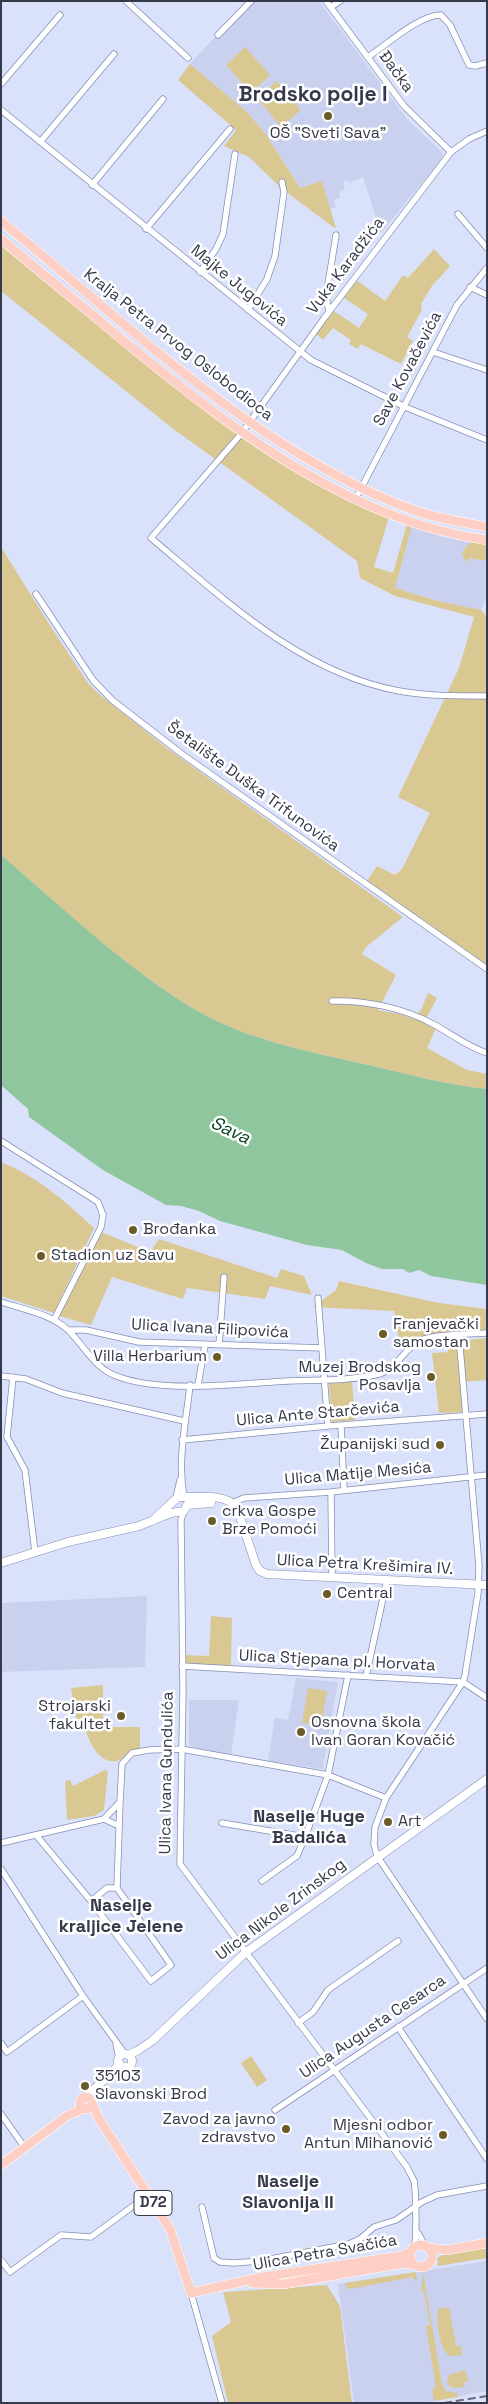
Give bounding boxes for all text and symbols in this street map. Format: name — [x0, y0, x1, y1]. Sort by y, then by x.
street label: Đačka — [374, 47, 418, 97]
district label: Brodsko polje I — [239, 82, 387, 108]
marker: OŠ "Sveti Sava" — [322, 110, 334, 122]
place label: OŠ "Sveti Sava" — [270, 124, 386, 144]
street label: Vuka Karadžića — [303, 214, 389, 318]
street label: Majke Jugovića — [187, 241, 291, 331]
street label: Kralja Petra Prvog Oslobodioca — [79, 265, 277, 425]
street label: Save Kovačevića — [370, 308, 446, 430]
street label: Šetalište Duška Trifunovića — [163, 718, 343, 856]
water label: Sava — [207, 1113, 253, 1149]
place label: Brođanka — [143, 1220, 216, 1240]
marker: Brođanka — [127, 1224, 139, 1236]
place label: Stadion uz Savu — [51, 1246, 174, 1266]
marker: Stadion uz Savu — [35, 1250, 47, 1262]
street label: Ulica Ivana Filipovića — [131, 1315, 289, 1343]
place label: Franjevački samostan — [393, 1315, 479, 1353]
marker: Franjevački samostan — [377, 1328, 389, 1340]
place label: Villa Herbarium — [93, 1347, 207, 1367]
marker: Villa Herbarium — [211, 1351, 223, 1363]
place label: Muzej Brodskog Posavlja — [299, 1358, 421, 1396]
marker: Muzej Brodskog Posavlja — [425, 1371, 437, 1383]
street label: Ulica Ante Starčevića — [236, 1397, 400, 1431]
place label: Županijski sud — [320, 1435, 430, 1455]
marker: Županijski sud — [434, 1439, 446, 1451]
street label: Ulica Matije Mesića — [284, 1458, 432, 1490]
place label: crkva Gospe Brze Pomoći — [222, 1502, 317, 1540]
marker: crkva Gospe Brze Pomoći — [206, 1515, 218, 1527]
street label: Ulica Petra Krešimira IV. — [276, 1551, 454, 1579]
place label: Central — [337, 1584, 393, 1604]
marker: Central — [321, 1588, 333, 1600]
street label: Ulica Stjepana pl. Horvata — [238, 1646, 436, 1676]
street label: Ulica Ivana Gundulića — [156, 1691, 178, 1855]
place label: Strojarski fakultet — [38, 1697, 111, 1735]
marker: Strojarski fakultet — [115, 1710, 127, 1722]
place label: Osnovna škola Ivan Goran Kovačić — [311, 1713, 455, 1751]
marker: Osnovna škola Ivan Goran Kovačić — [295, 1726, 307, 1738]
district label: Naselje Huge Badalića — [253, 1806, 365, 1848]
place label: Art — [398, 1812, 421, 1832]
marker: Art — [382, 1816, 394, 1828]
street label: Ulica Nikole Zrinskog — [212, 1855, 350, 1965]
district label: Naselje kraljice Jelene — [59, 1895, 183, 1938]
street label: Ulica Augusta Cesarca — [296, 1971, 450, 2083]
place label: 35103 Slavonski Brod — [95, 2067, 207, 2105]
marker: 35103 Slavonski Brod — [79, 2080, 91, 2092]
place label: Zavod za javno zdravstvo — [163, 2110, 276, 2148]
place label: Mjesni odbor Antun Mihanović — [304, 2116, 433, 2154]
marker: Zavod za javno zdravstvo — [280, 2123, 292, 2135]
marker: Mjesni odbor Antun Mihanović — [437, 2129, 449, 2141]
district label: Naselje Slavonija II — [242, 2171, 334, 2214]
road number: D72 — [134, 2190, 172, 2216]
street label: Ulica Petra Svačića — [252, 2231, 398, 2275]

